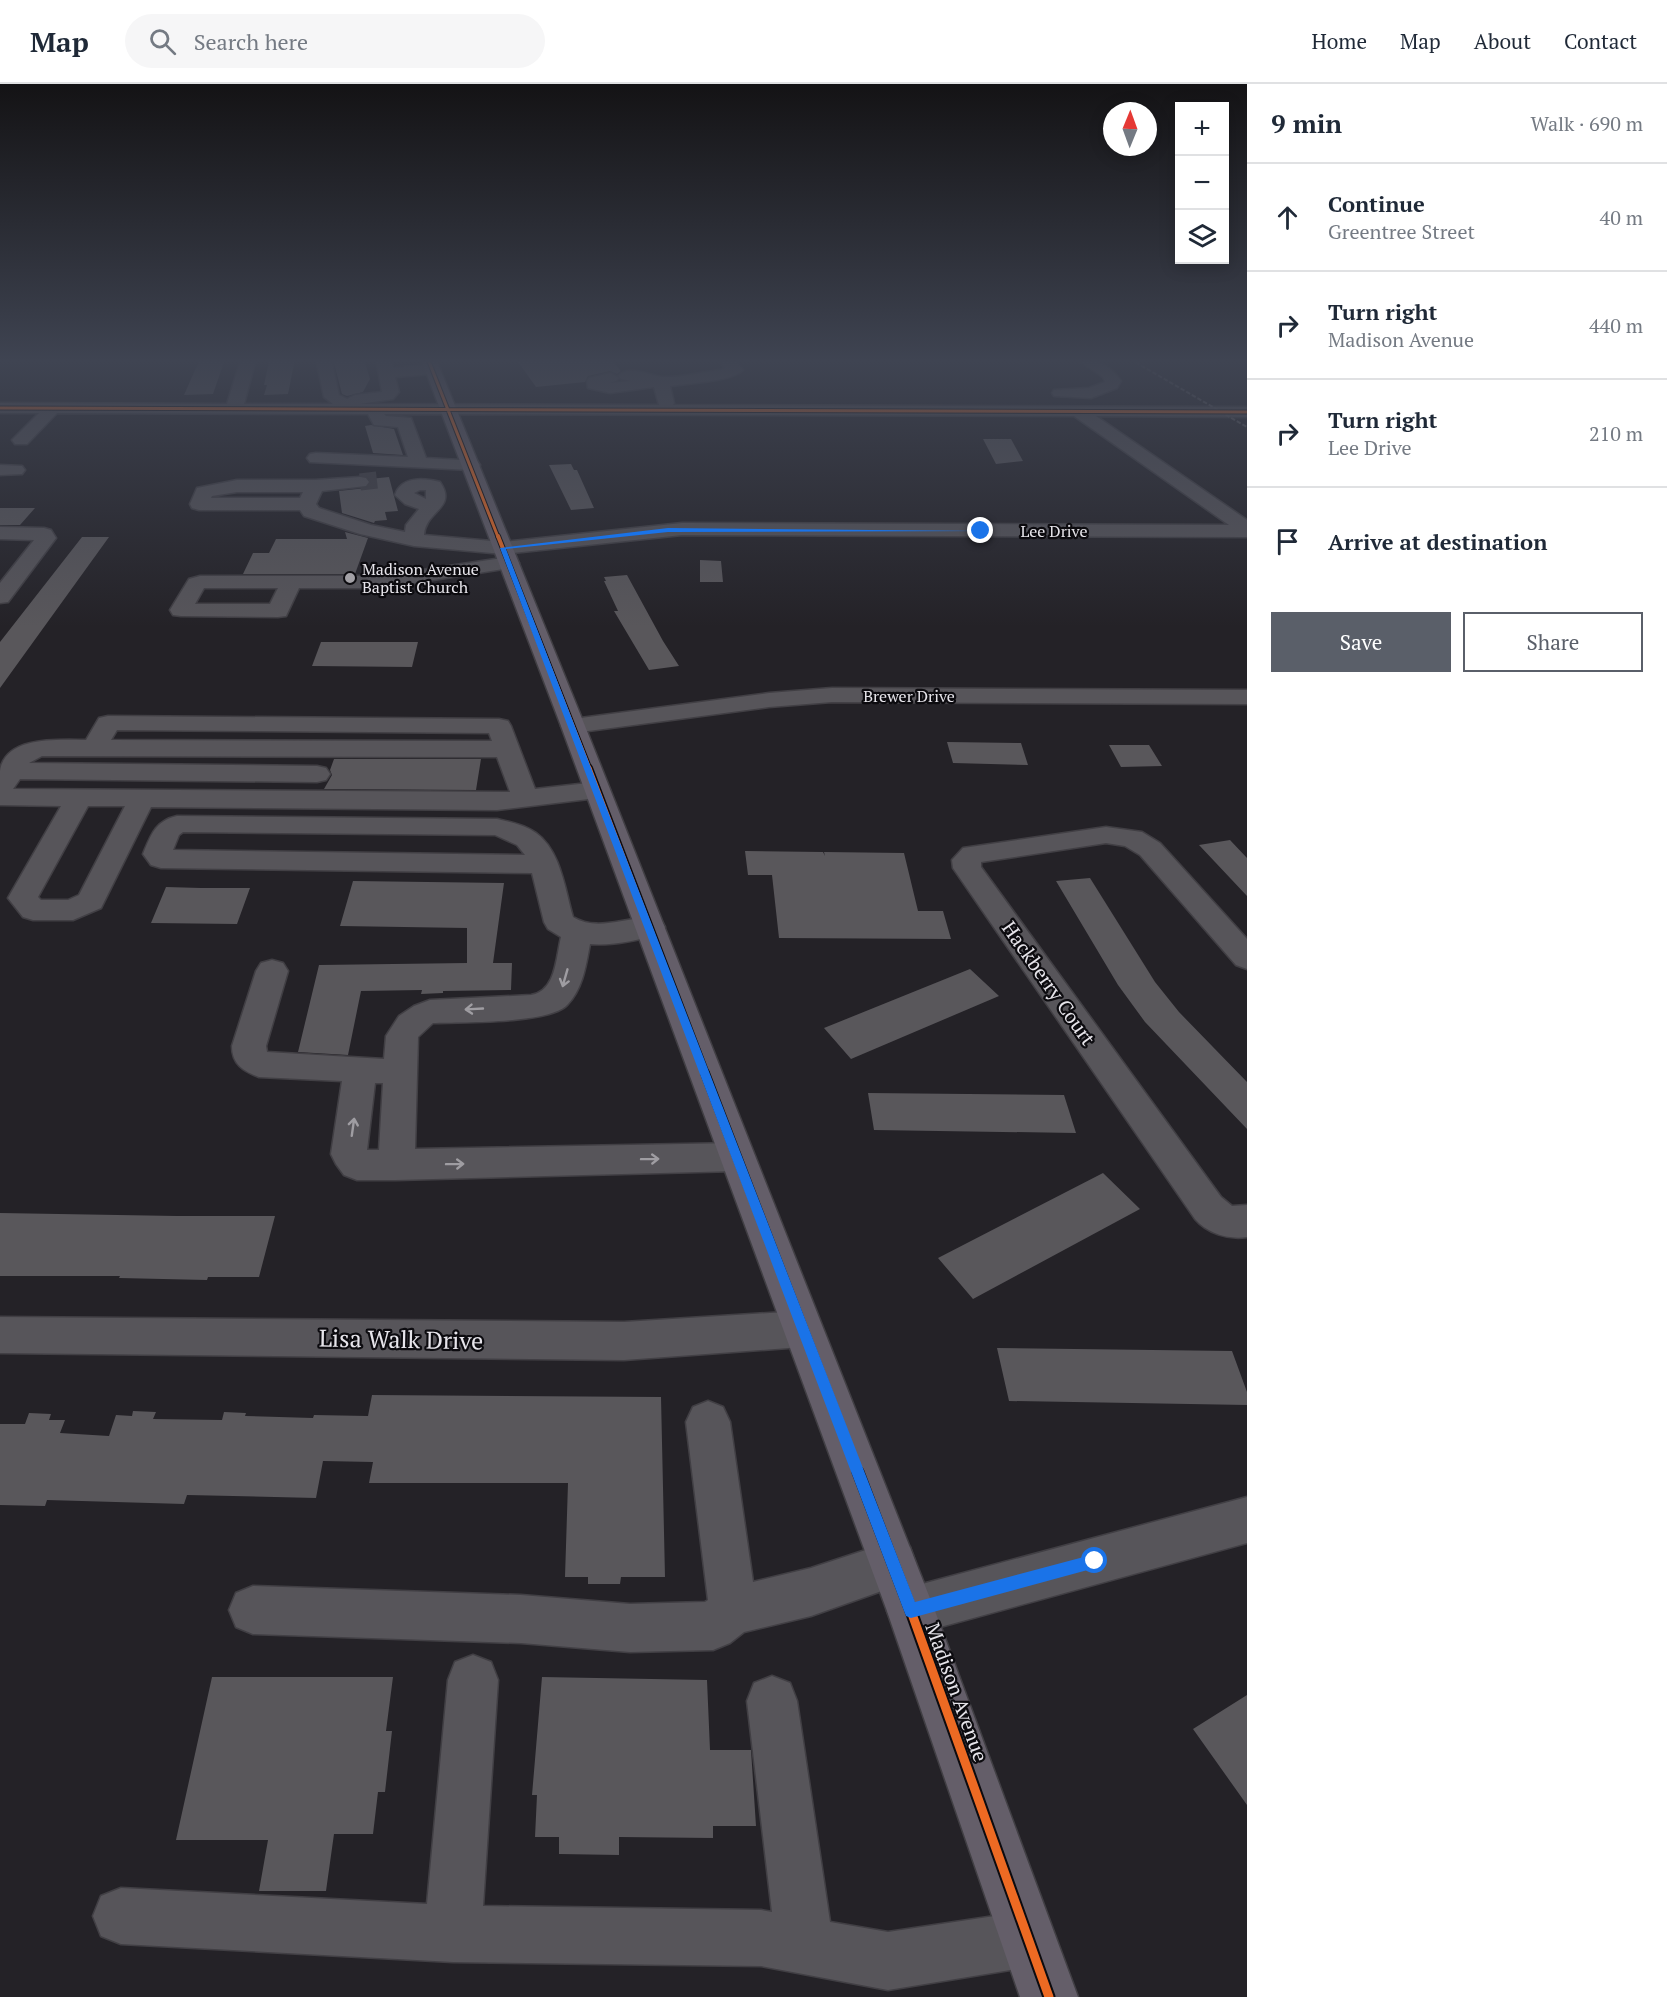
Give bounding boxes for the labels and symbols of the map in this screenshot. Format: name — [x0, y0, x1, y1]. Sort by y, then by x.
north arrow — [1103, 102, 1157, 156]
route end — [967, 517, 993, 543]
street label: Lee Drive — [1021, 520, 1087, 542]
place label: Madison Avenue Baptist Church — [362, 558, 479, 598]
marker: Madison Avenue Baptist Church — [343, 571, 357, 585]
street label: Brewer Drive — [863, 685, 955, 707]
street label: Hackberry Court — [996, 915, 1102, 1051]
one-way arrow — [559, 968, 570, 987]
one-way arrow — [465, 1004, 485, 1015]
one-way arrow — [348, 1118, 359, 1138]
one-way arrow — [639, 1153, 659, 1165]
one-way arrow — [444, 1158, 464, 1170]
street label: Lisa Walk Drive — [319, 1322, 483, 1356]
route start — [1081, 1547, 1107, 1573]
street label: Madison Avenue — [919, 1619, 995, 1765]

